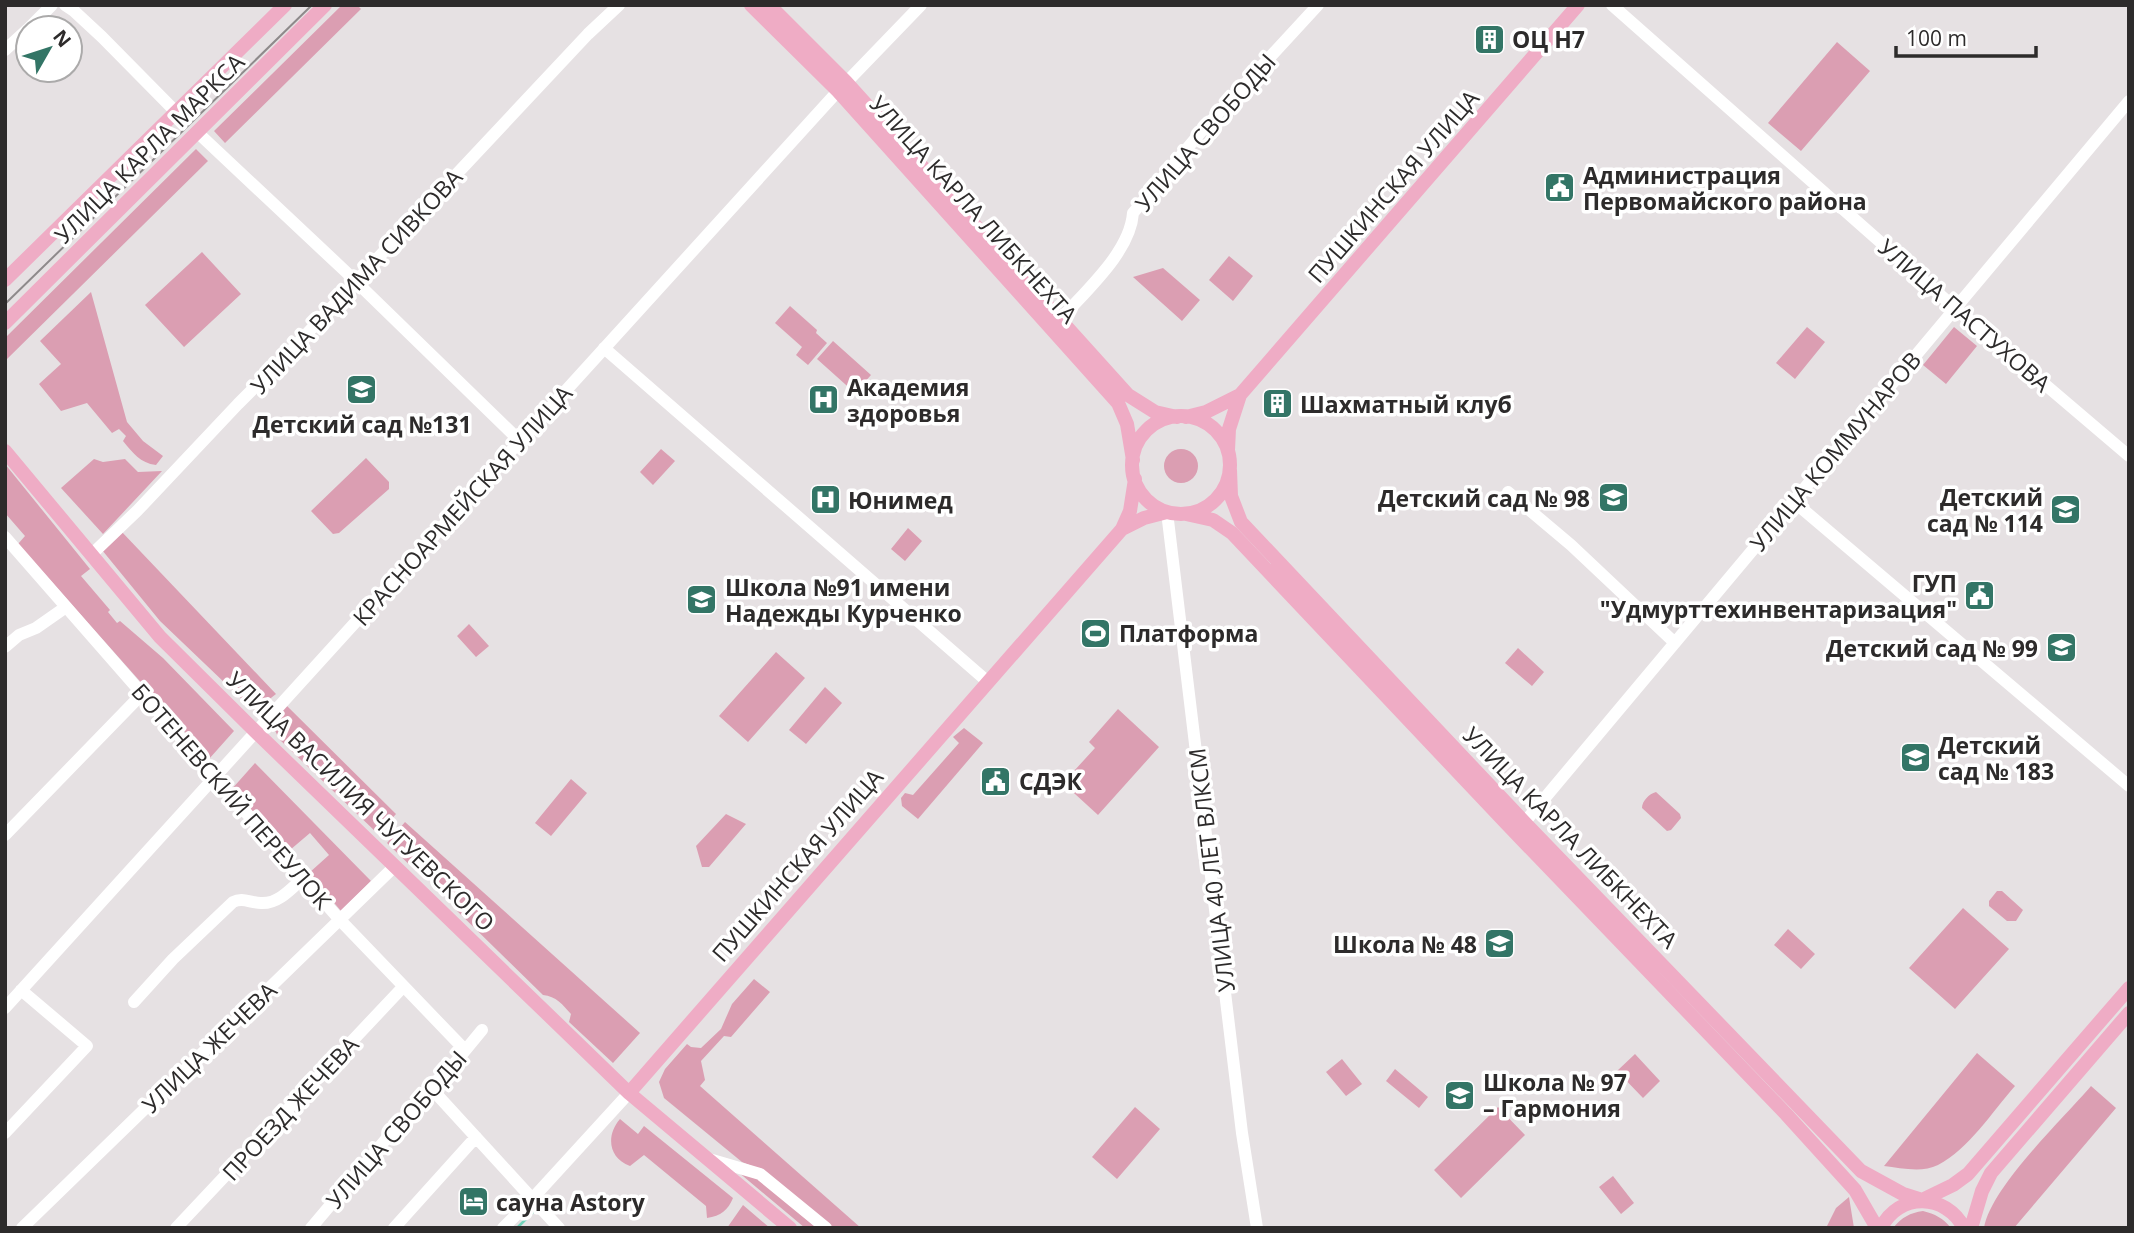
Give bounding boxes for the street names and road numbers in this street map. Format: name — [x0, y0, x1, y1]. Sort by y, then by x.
street label: УЛИЦА КАРЛА МАРКСА — [47, 46, 251, 250]
street label: УЛИЦА СВОБОДЫ — [1127, 46, 1283, 218]
street label: ПУШКИНСКАЯ УЛИЦА — [1300, 82, 1486, 289]
street label: УЛИЦА КАРЛА ЛИБКНЕХТА — [863, 88, 1085, 330]
street label: УЛИЦА ВАДИМА СИВКОВА — [243, 161, 469, 401]
street label: УЛИЦА ПАСТУХОВА — [1872, 231, 2058, 399]
street label: УЛИЦА КОММУНАРОВ — [1742, 345, 1928, 557]
street label: КРАСНОАРМЕЙСКАЯ УЛИЦА — [345, 377, 579, 632]
street label: УЛИЦА ВАСИЛИЯ ЧУГУЕВСКОГО — [220, 664, 502, 938]
street label: БОТЕНЕВСКИЙ ПЕРЕУЛОК — [125, 676, 340, 917]
street label: УЛИЦА КАРЛА ЛИБКНЕХТА — [1457, 719, 1686, 955]
street label: УЛИЦА 40 ЛЕТ ВЛКСМ — [1180, 746, 1242, 994]
street label: ПУШКИНСКАЯ УЛИЦА — [704, 761, 890, 968]
street label: УЛИЦА ЖЕЧЕВА — [135, 974, 284, 1119]
street label: ПРОЕЗД ЖЕЧЕВА — [215, 1029, 366, 1187]
street label: УЛИЦА СВОБОДЫ — [318, 1043, 474, 1215]

